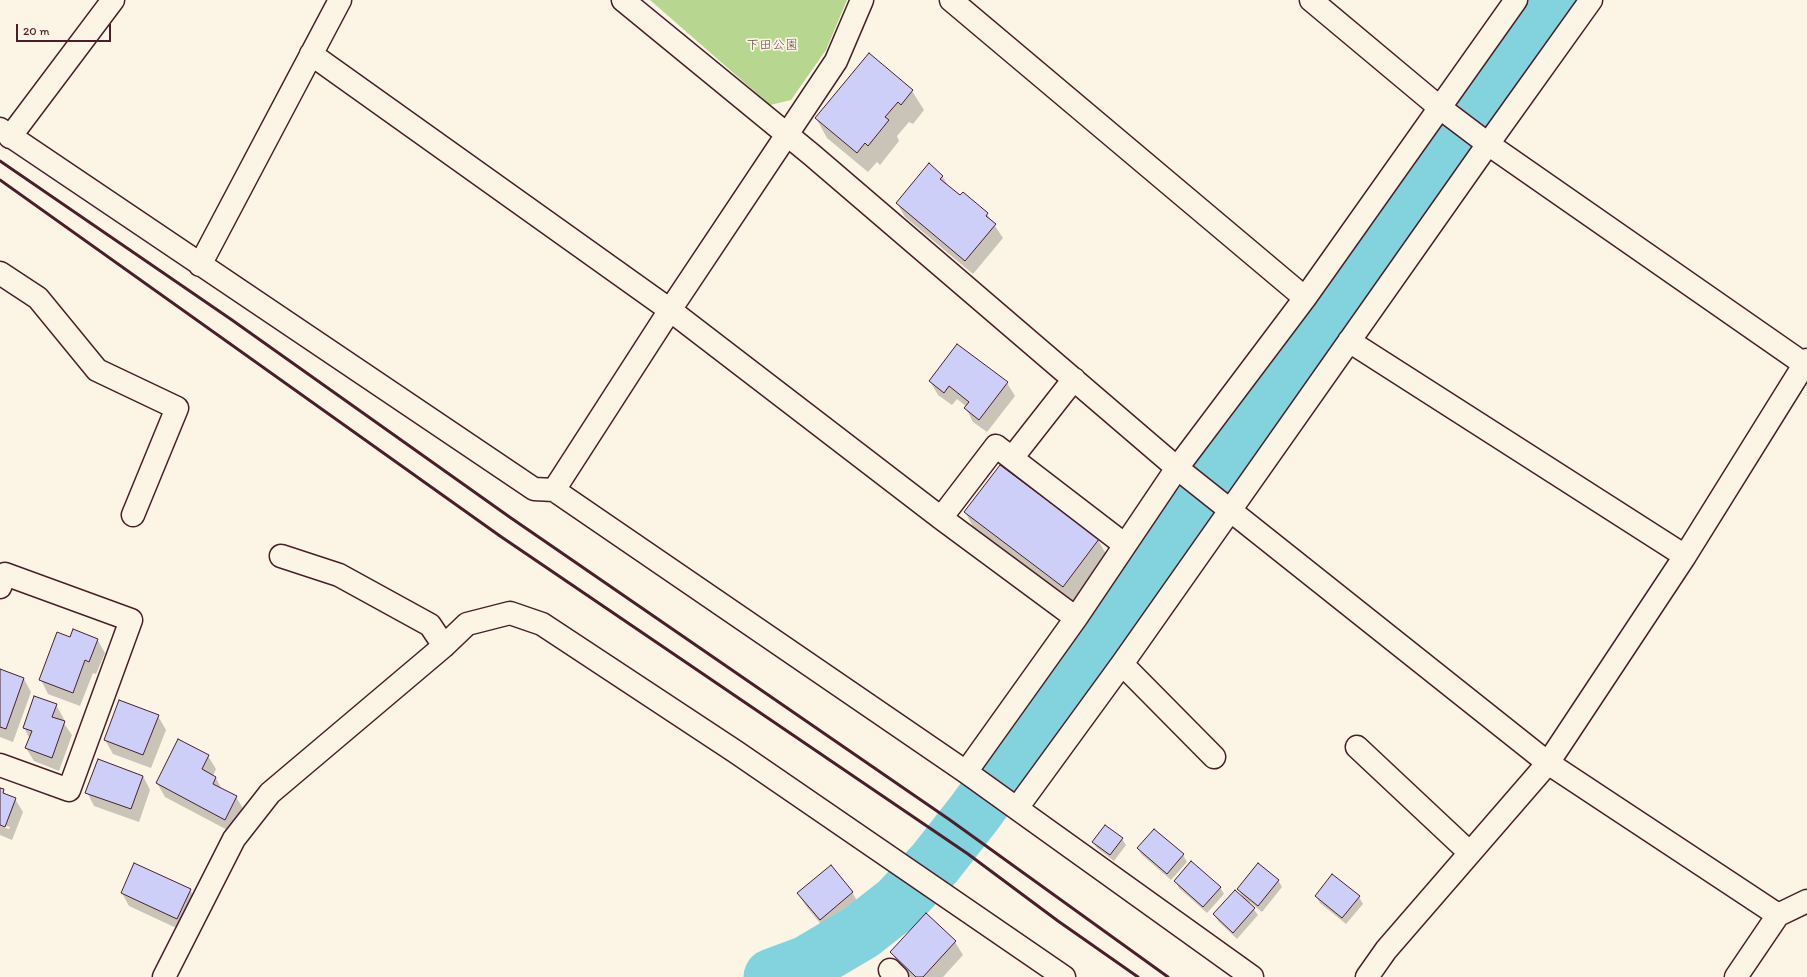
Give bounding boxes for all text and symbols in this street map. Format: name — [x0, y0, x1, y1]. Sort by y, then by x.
scale bar — [18, 16, 113, 42]
text: 20 m — [23, 24, 50, 38]
park label: 下田公園 — [746, 38, 798, 54]

